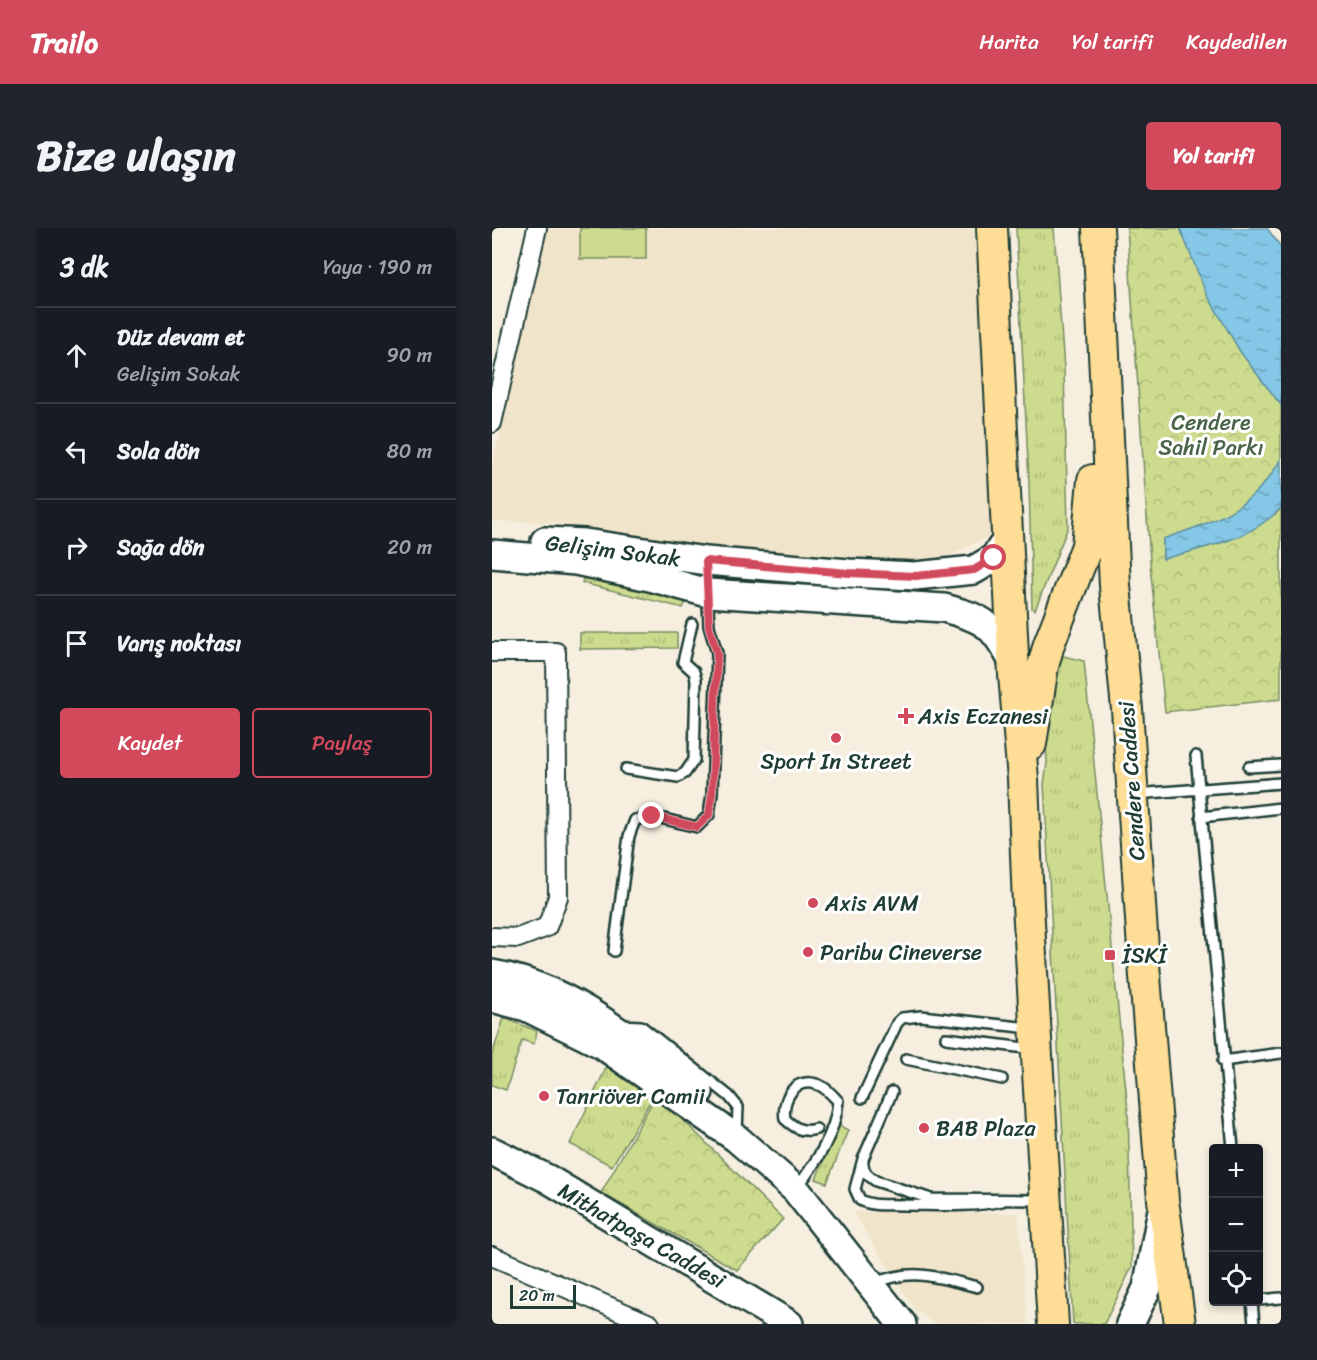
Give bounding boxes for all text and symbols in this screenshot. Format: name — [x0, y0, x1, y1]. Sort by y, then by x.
text: Trailo — [30, 18, 98, 67]
text: Harita — [979, 23, 1039, 61]
text: Yol tarifi — [1072, 23, 1153, 61]
text: Kaydedilen — [1186, 23, 1287, 61]
text: Bize ulaşın — [36, 119, 236, 193]
button: Yol tarifi — [1146, 122, 1281, 190]
text: 3 dk — [60, 244, 109, 290]
text: Yaya · 190 m — [323, 250, 432, 285]
text: Düz devam et — [117, 318, 245, 357]
text: 90 m — [387, 338, 432, 373]
icon: ahead — [60, 339, 93, 372]
text: Gelişim Sokak — [117, 357, 240, 392]
park label: Cendere Sahil Parkı — [1158, 403, 1264, 467]
text: Sola dön — [117, 432, 200, 471]
text: 80 m — [387, 434, 432, 469]
icon: left — [60, 435, 93, 468]
street label: Gelişim Sokak — [543, 523, 683, 578]
text: Sağa dön — [117, 528, 204, 567]
text: 20 m — [387, 530, 432, 565]
icon: right — [60, 531, 93, 564]
route start — [980, 544, 1006, 570]
text: Varış noktası — [117, 624, 241, 663]
icon: arrive — [60, 627, 93, 660]
place label: Axis Eczanesi — [917, 697, 1049, 736]
street label: Cendere Caddesi — [1106, 699, 1157, 862]
button: Kaydet — [60, 708, 240, 778]
button: Paylaş — [252, 708, 432, 778]
marker: Axis Eczanesi — [899, 709, 913, 723]
marker: Sport In Street — [829, 731, 843, 745]
place label: Sport In Street — [760, 742, 912, 781]
route end — [638, 802, 664, 828]
place label: Axis AVM — [824, 884, 919, 923]
marker: Axis AVM — [806, 896, 820, 910]
place label: Paribu Cineverse — [820, 933, 982, 972]
place label: İSKİ — [1121, 936, 1168, 975]
marker: Paribu Cineverse — [801, 945, 815, 959]
marker: İSKİ — [1103, 948, 1117, 962]
place label: Tanriöver Camii — [556, 1077, 706, 1116]
marker: Tanriöver Camii — [537, 1089, 551, 1103]
place label: BAB Plaza — [936, 1109, 1037, 1148]
marker: BAB Plaza — [917, 1121, 931, 1135]
map controls — [1209, 1144, 1263, 1306]
button: + — [1209, 1144, 1263, 1198]
street label: Mithatpaşa Caddesi — [550, 1171, 734, 1300]
button: − — [1209, 1198, 1263, 1252]
button: locate — [1209, 1252, 1263, 1306]
text: 20 m — [519, 1281, 555, 1310]
scale bar — [510, 1282, 576, 1310]

